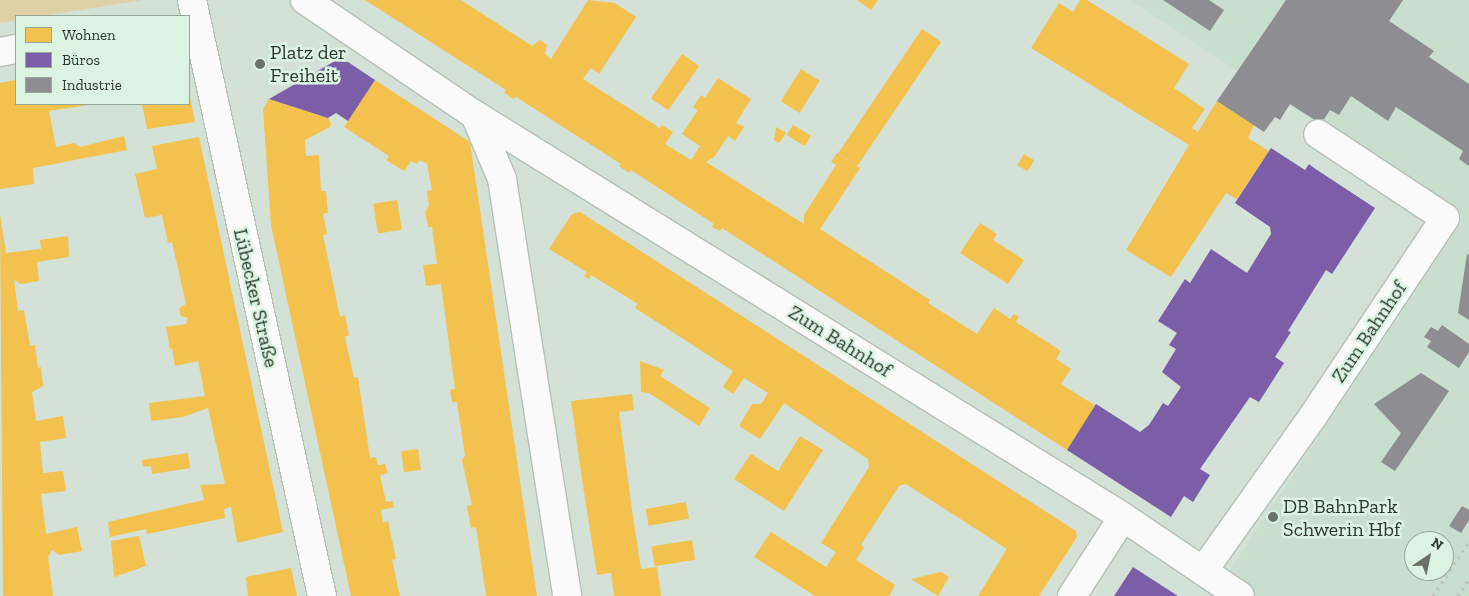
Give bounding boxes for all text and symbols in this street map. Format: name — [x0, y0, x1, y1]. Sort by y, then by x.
legend — [15, 15, 190, 105]
text: Wohnen — [62, 26, 116, 44]
place label: Platz der Freiheit — [270, 40, 346, 87]
text: Büros — [62, 51, 100, 69]
marker: Platz der Freiheit — [254, 58, 266, 70]
text: Industrie — [62, 76, 122, 94]
street label: Lübecker Straße — [228, 226, 284, 370]
street label: Zum Bahnhof — [1326, 277, 1412, 387]
street label: Zum Bahnhof — [784, 300, 896, 382]
place label: DB BahnPark Schwerin Hbf — [1283, 494, 1400, 541]
marker: DB BahnPark Schwerin Hbf — [1267, 511, 1279, 523]
north arrow — [1404, 531, 1454, 581]
text: N — [1428, 534, 1446, 554]

